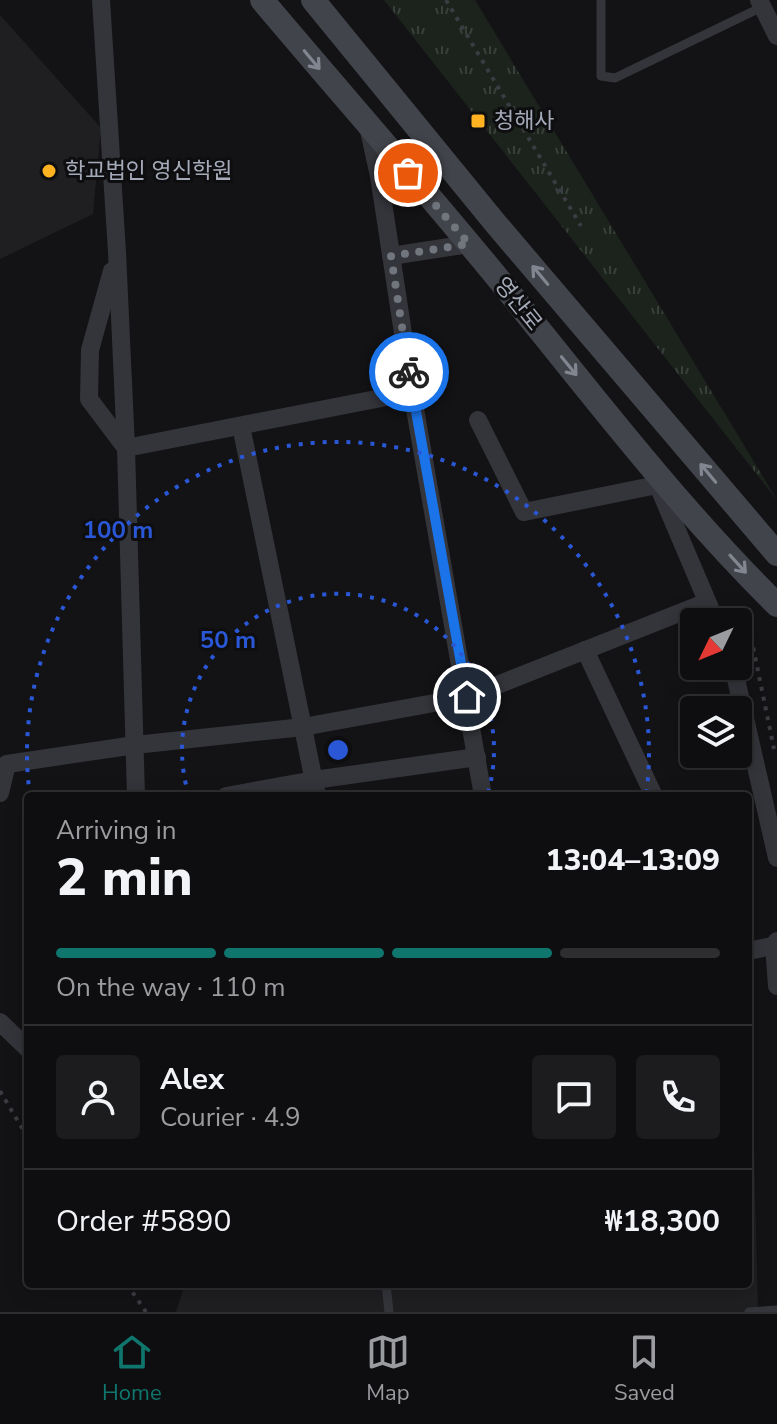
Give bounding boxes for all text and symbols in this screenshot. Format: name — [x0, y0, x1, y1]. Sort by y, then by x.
one-way arrow — [303, 49, 321, 70]
place label: 청해사 — [494, 106, 555, 136]
marker: 청해사 — [469, 112, 487, 130]
pin — [374, 139, 442, 207]
icon: bag — [386, 151, 430, 195]
place label: 학교법인 영신학원 — [65, 156, 233, 186]
marker: 학교법인 영신학원 — [40, 162, 58, 180]
one-way arrow — [531, 266, 549, 286]
street label: 영산로 — [487, 271, 549, 337]
courier — [369, 332, 449, 412]
icon: bike — [387, 350, 431, 394]
one-way arrow — [560, 356, 578, 376]
one-way arrow — [700, 464, 718, 484]
text: 100 m — [83, 514, 153, 546]
one-way arrow — [729, 553, 747, 573]
north arrow — [680, 608, 752, 680]
map controls — [680, 608, 752, 768]
text: 50 m — [200, 624, 256, 656]
pin — [433, 663, 501, 731]
icon: home — [445, 675, 489, 719]
button: layers — [680, 696, 752, 768]
centre of rings — [324, 736, 352, 764]
text: Arriving in — [56, 813, 177, 848]
text: 13:04–13:09 — [545, 840, 720, 881]
text: 2 min — [56, 842, 193, 913]
text: On the way · 110 m — [56, 970, 285, 1005]
button: person — [56, 1055, 140, 1139]
button: chat — [532, 1055, 616, 1139]
button: phone — [636, 1055, 720, 1139]
text: Alex — [160, 1059, 224, 1100]
text: Courier · 4.9 — [160, 1100, 301, 1135]
text: Order #5890 — [56, 1201, 231, 1242]
text: ₩18,300 — [605, 1201, 720, 1242]
tab: Home — [102, 1330, 162, 1408]
tab: Map — [366, 1330, 410, 1408]
tab: Saved — [614, 1330, 675, 1408]

